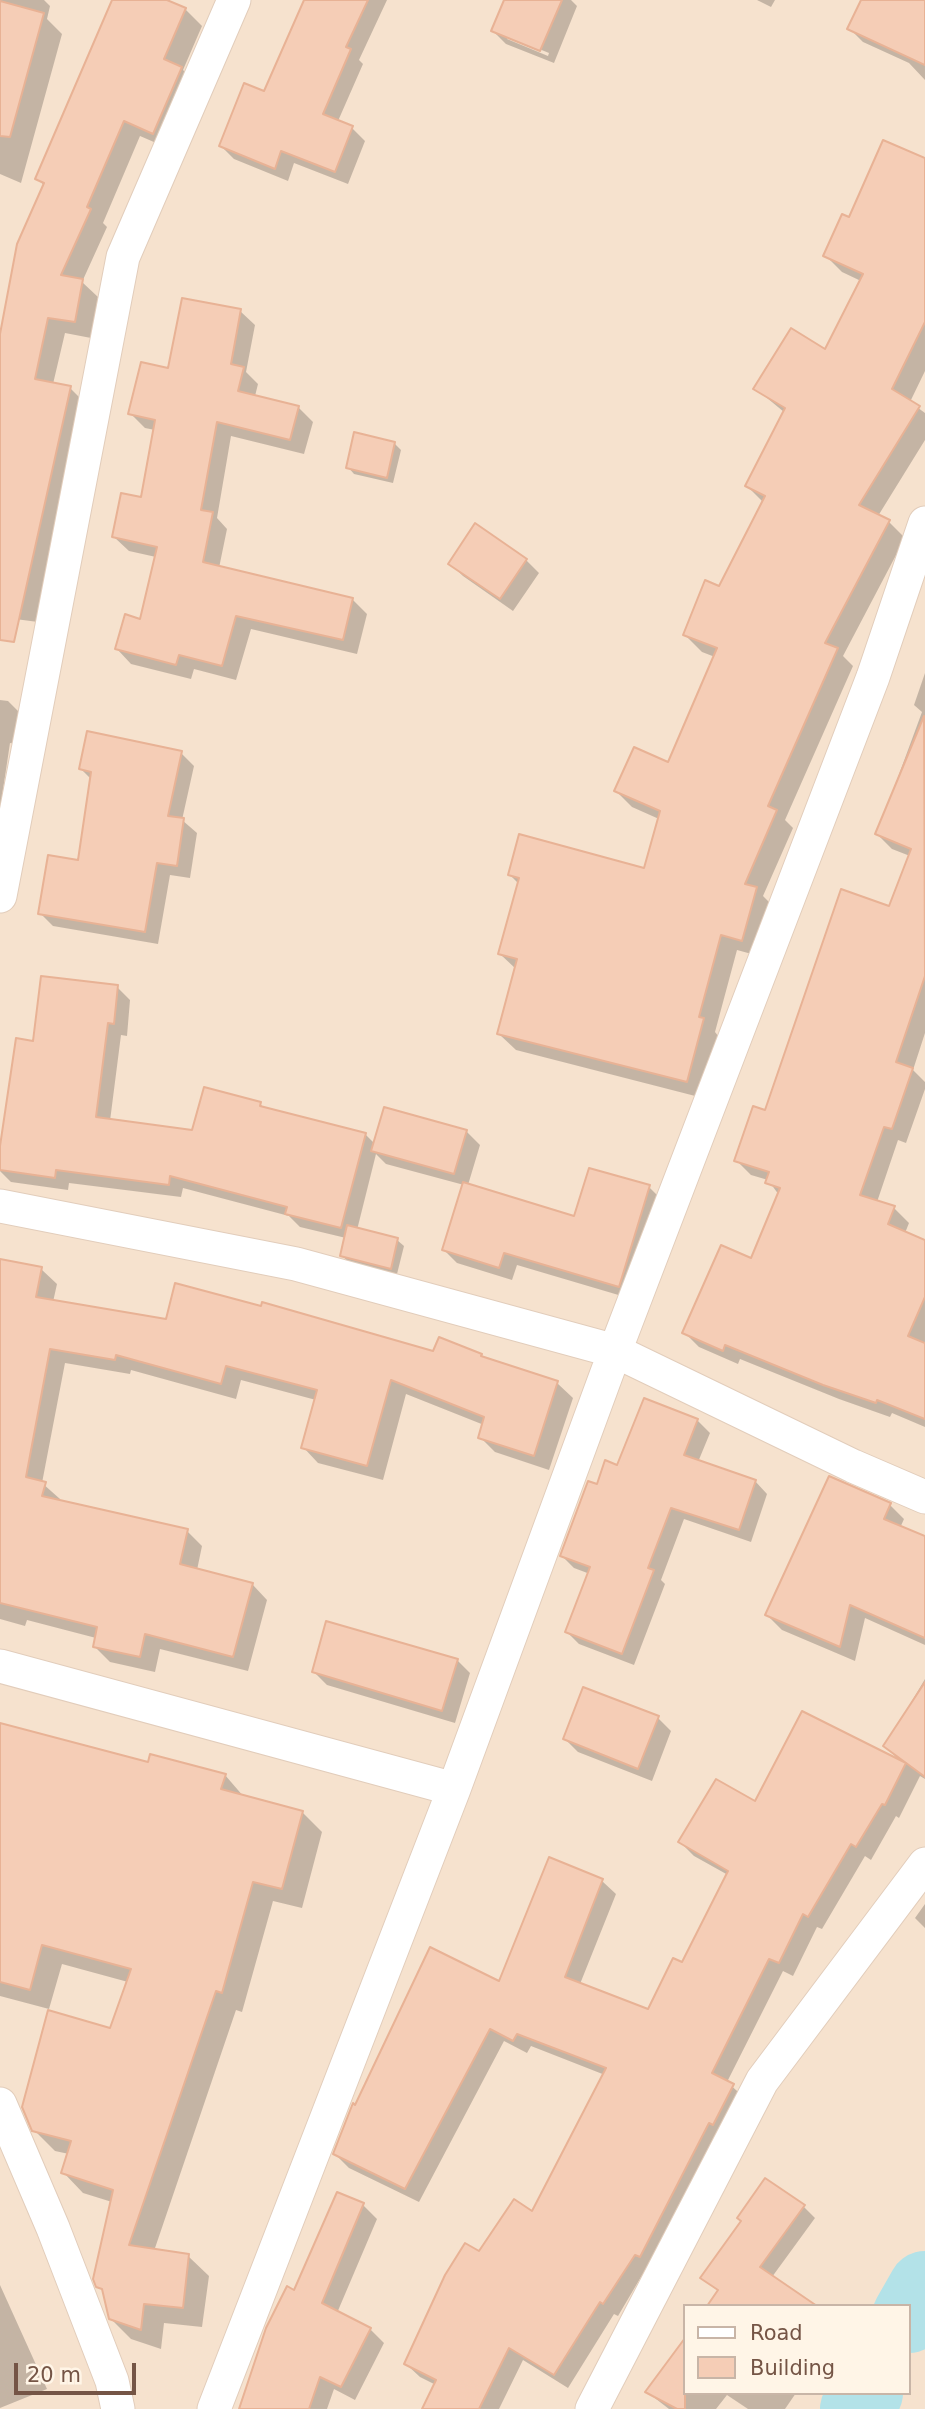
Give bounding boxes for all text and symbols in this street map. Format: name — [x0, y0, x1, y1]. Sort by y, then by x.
legend — [684, 2304, 911, 2395]
text: Road — [750, 2321, 803, 2345]
scale bar — [18, 2350, 140, 2394]
text: Building — [750, 2356, 835, 2380]
text: 20 m — [27, 2363, 81, 2387]

